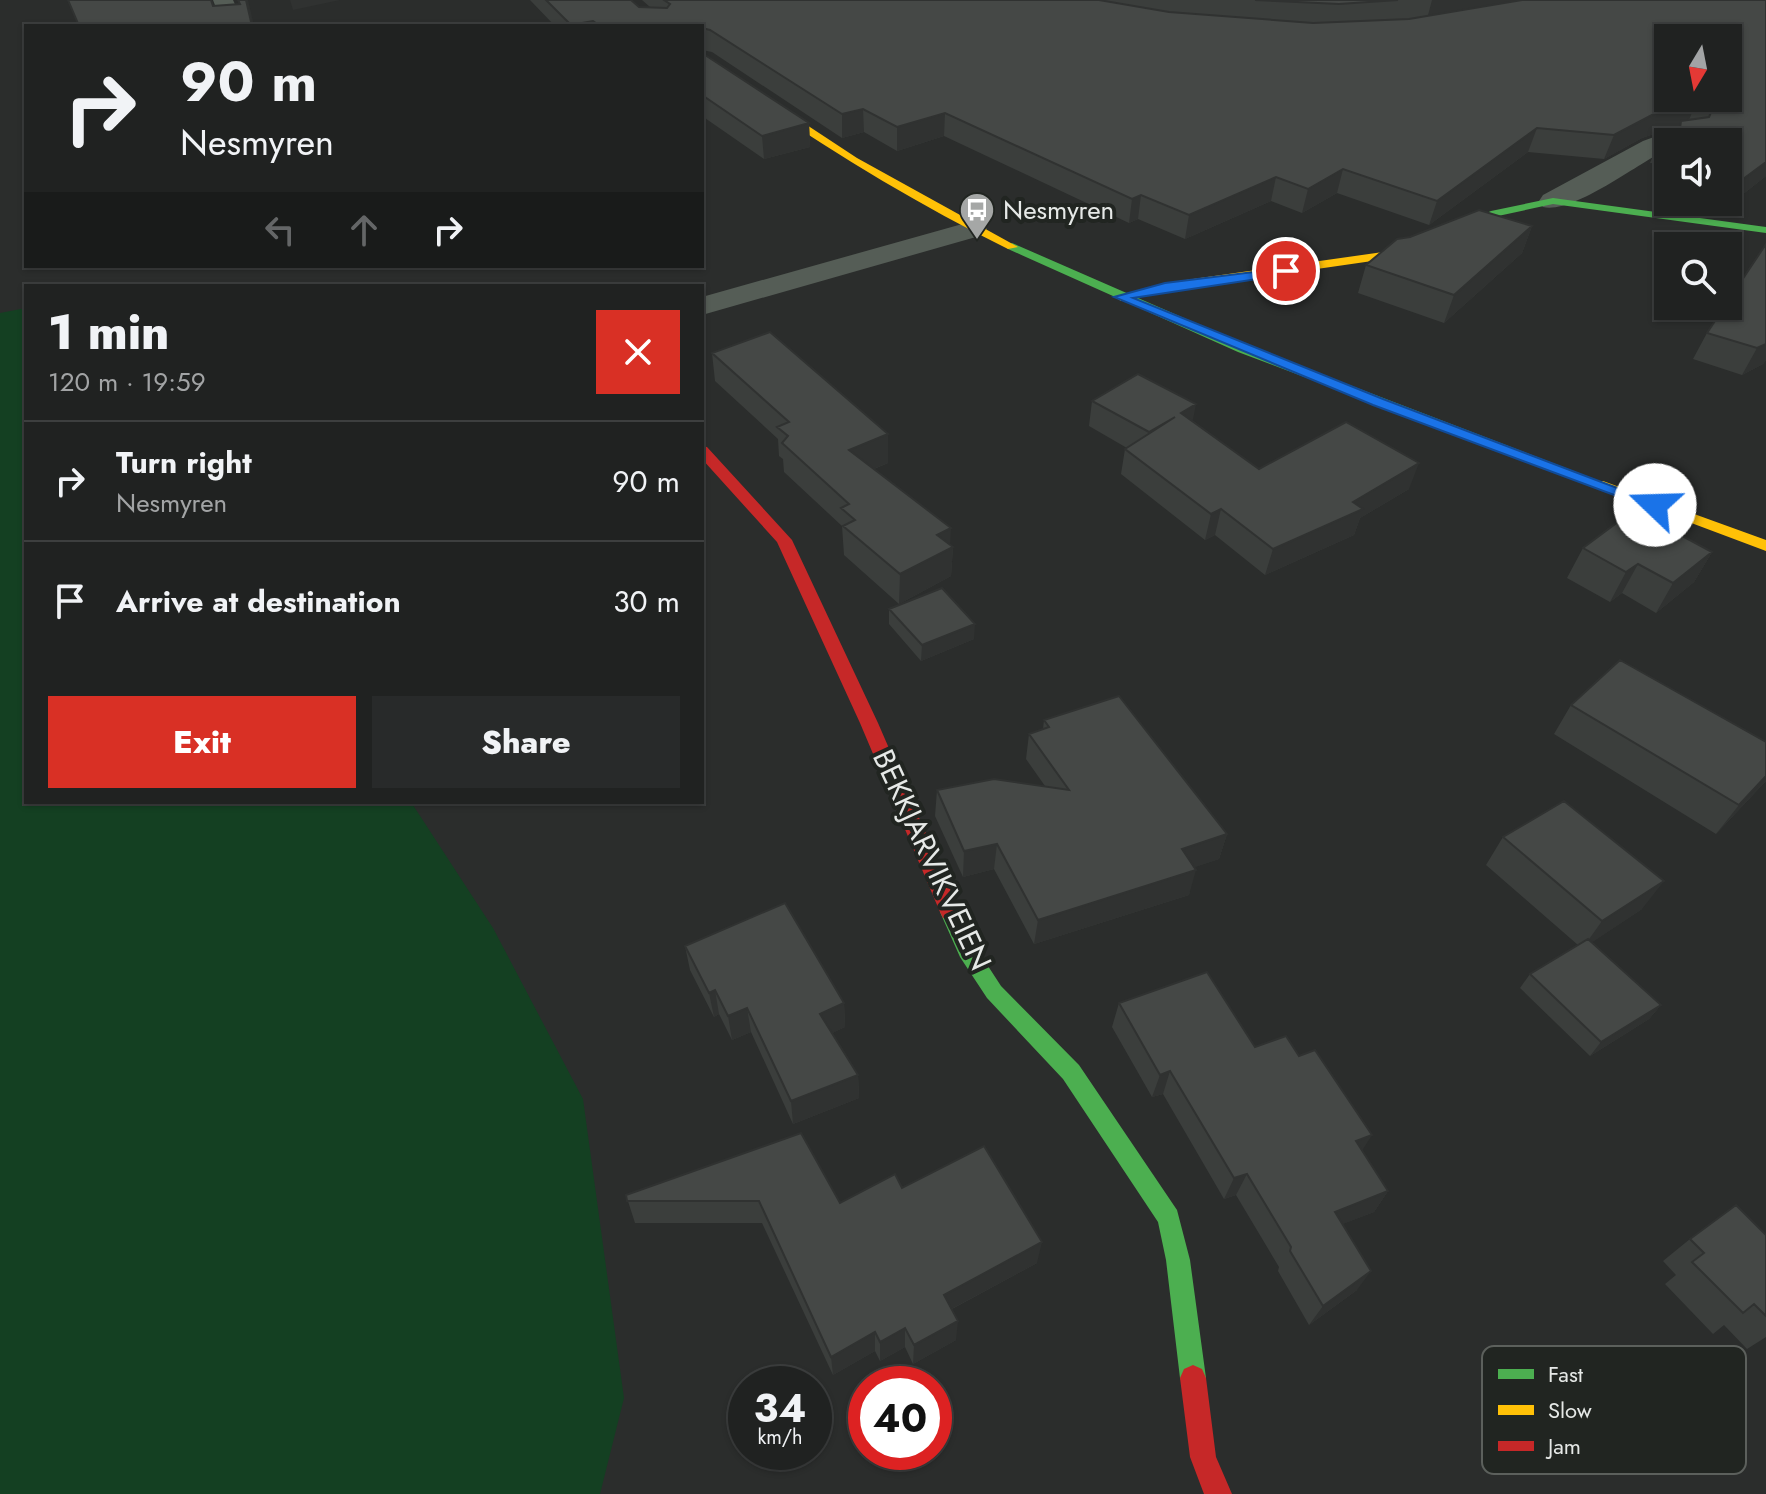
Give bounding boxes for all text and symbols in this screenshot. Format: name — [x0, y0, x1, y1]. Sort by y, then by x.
north arrow — [1654, 24, 1742, 112]
map controls — [1654, 24, 1742, 320]
text: 90 m — [180, 41, 317, 122]
icon: right — [48, 56, 152, 160]
text: Nesmyren — [180, 116, 334, 168]
button: sound — [1654, 128, 1742, 216]
bus stop icon: Nesmyren — [958, 191, 996, 241]
place label: Nesmyren — [1003, 191, 1114, 229]
icon: left — [258, 208, 302, 252]
icon: ahead — [342, 208, 386, 252]
icon: right — [426, 208, 470, 252]
button: search — [1654, 232, 1742, 320]
pin — [1252, 237, 1320, 305]
icon: arrive — [1264, 249, 1308, 293]
text: 1 min — [48, 298, 169, 367]
button: close — [596, 310, 680, 394]
text: 120 m · 19:59 — [48, 363, 206, 401]
text: Turn right — [116, 441, 252, 484]
icon: right — [48, 459, 92, 503]
text: 90 m — [612, 460, 680, 503]
position arrow — [1613, 463, 1697, 547]
text: Nesmyren — [116, 484, 227, 522]
icon: arrive — [48, 579, 92, 623]
text: Arrive at destination — [116, 580, 401, 623]
text: 30 m — [613, 580, 680, 623]
button: Exit — [48, 696, 356, 788]
button: Share — [372, 696, 680, 788]
street label: BEKKJARVIKVEIEN — [862, 742, 1003, 977]
legend — [1482, 1346, 1746, 1474]
text: Fast — [1548, 1358, 1584, 1390]
speed limit sign: 40 — [848, 1366, 952, 1470]
text: 34 — [754, 1379, 806, 1437]
text: Slow — [1548, 1394, 1592, 1426]
text: km/h — [757, 1423, 803, 1452]
text: Jam — [1545, 1430, 1581, 1462]

